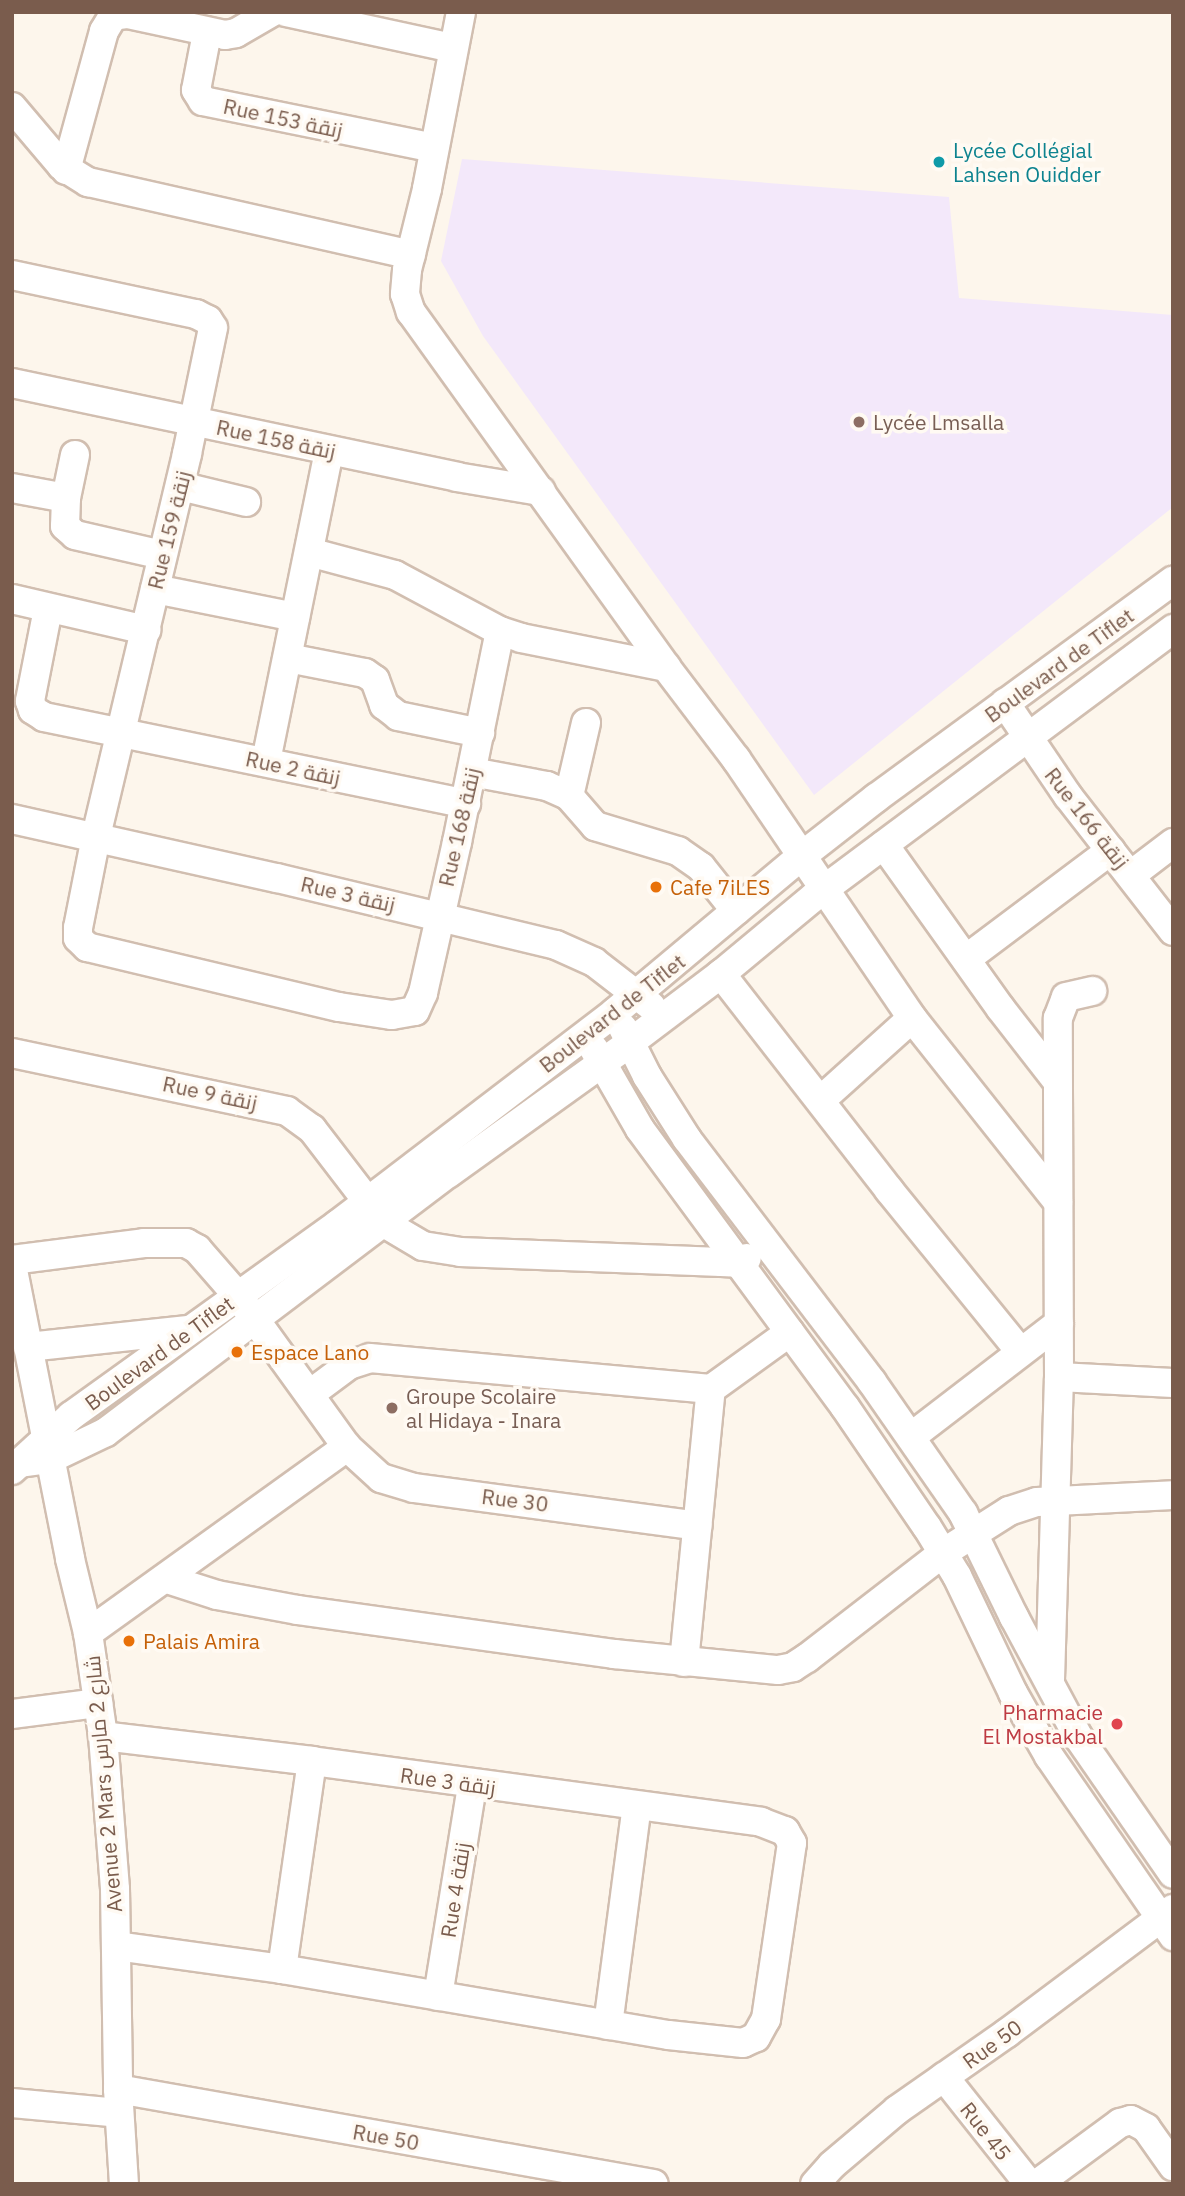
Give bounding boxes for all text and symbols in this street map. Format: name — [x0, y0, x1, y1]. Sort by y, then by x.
street label: Rue 153 زنقة — [221, 93, 345, 143]
place label: Lycée Collégial Lahsen Ouidder — [953, 137, 1101, 187]
marker: Lycée Collégial Lahsen Ouidder — [931, 154, 947, 170]
place label: Lycée Lmsalla — [873, 409, 1004, 435]
street label: Rue 158 زنقة — [214, 414, 338, 464]
marker: Lycée Lmsalla — [851, 414, 867, 430]
street label: Rue 159 زنقة — [142, 468, 196, 592]
street label: Boulevard de Tiflet — [980, 603, 1138, 727]
street label: Rue 2 زنقة — [243, 746, 343, 790]
street label: Rue 166 زنقة — [1040, 762, 1134, 874]
street label: Rue 168 زنقة — [433, 765, 485, 889]
street label: Rue 3 زنقة — [298, 871, 398, 917]
place label: Cafe 7iLES — [670, 874, 770, 900]
marker: Cafe 7iLES — [648, 879, 664, 895]
street label: Boulevard de Tiflet — [534, 948, 690, 1078]
street label: Rue 9 زنقة — [160, 1071, 260, 1115]
street label: Boulevard de Tiflet — [80, 1291, 238, 1415]
place label: Espace Lano — [251, 1339, 369, 1365]
marker: Espace Lano — [229, 1344, 245, 1360]
place label: Groupe Scolaire al Hidaya - Inara — [406, 1383, 561, 1433]
marker: Groupe Scolaire al Hidaya - Inara — [384, 1400, 400, 1416]
street label: Rue 30 — [480, 1483, 550, 1517]
place label: Palais Amira — [143, 1628, 260, 1654]
marker: Palais Amira — [121, 1633, 137, 1649]
street label: Avenue 2 Mars شارع 2 مارس — [79, 1655, 127, 1913]
place label: Pharmacie El Mostakbal — [982, 1699, 1103, 1749]
marker: Pharmacie El Mostakbal — [1109, 1716, 1125, 1732]
street label: Rue 3 زنقة — [399, 1762, 497, 1800]
street label: Rue 4 زنقة — [435, 1841, 475, 1939]
street label: Rue 50 — [957, 2014, 1027, 2074]
street label: Rue 45 — [955, 2097, 1017, 2165]
street label: Rue 50 — [351, 2119, 421, 2155]

